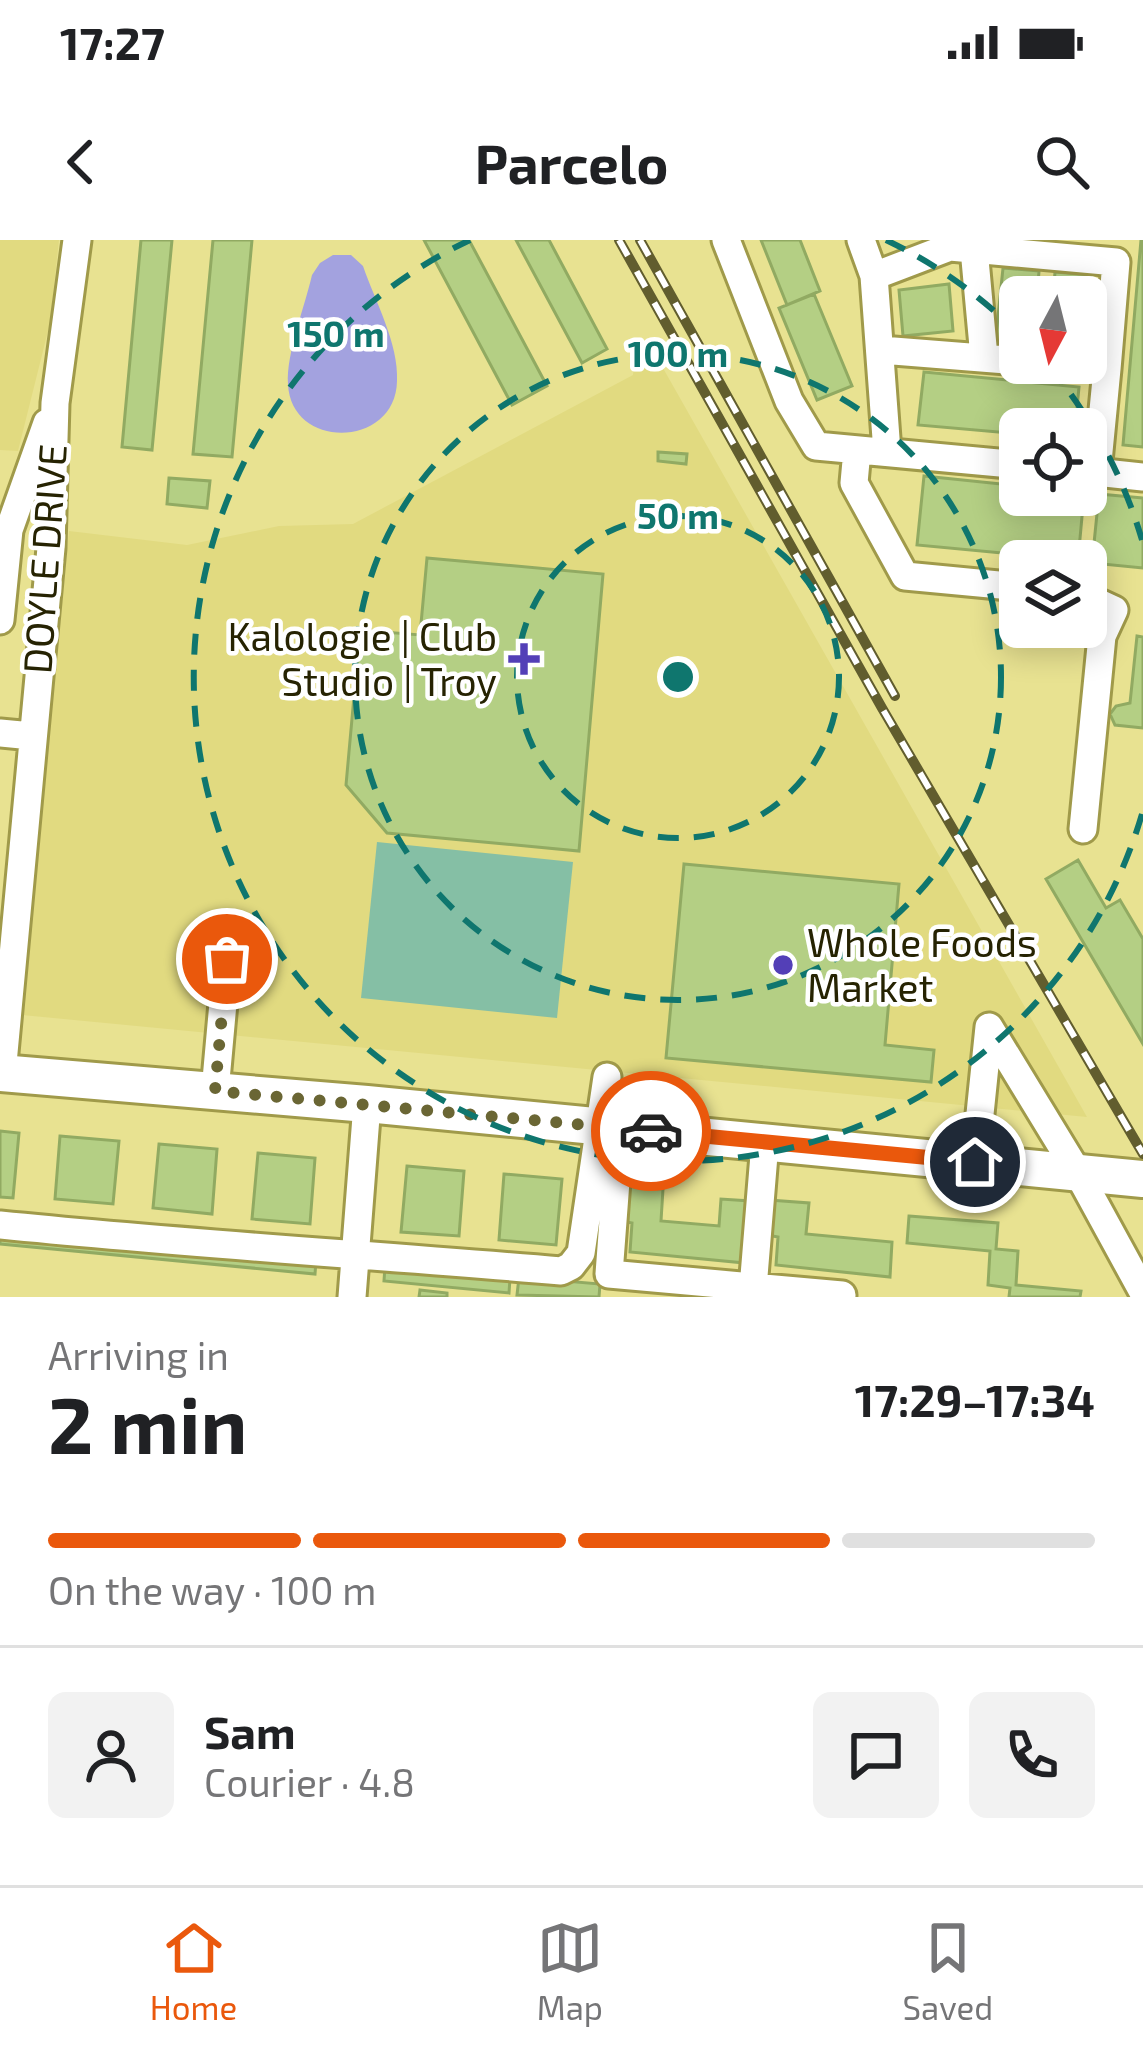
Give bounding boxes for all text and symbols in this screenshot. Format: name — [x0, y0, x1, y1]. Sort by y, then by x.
text: 17:27 — [60, 15, 165, 69]
icon: back — [48, 129, 114, 195]
icon: search — [1029, 129, 1095, 195]
text: Parcelo — [475, 130, 668, 195]
north arrow — [999, 276, 1107, 384]
map controls — [999, 276, 1107, 648]
text: 150 m — [287, 311, 385, 354]
text: 100 m — [628, 331, 728, 374]
button: locate — [999, 408, 1107, 516]
street label: DOYLE DRIVE — [12, 443, 75, 675]
text: 50 m — [637, 493, 719, 536]
button: layers — [999, 540, 1107, 648]
place label: Kalologie | Club Studio | Troy — [227, 612, 497, 704]
marker: Kalologie | Club Studio | Troy — [508, 643, 540, 675]
centre of rings — [657, 656, 699, 698]
pin — [176, 908, 278, 1010]
place label: Whole Foods Market — [807, 918, 1037, 1010]
icon: bag — [194, 926, 260, 992]
marker: Whole Foods Market — [770, 952, 796, 978]
courier — [591, 1071, 711, 1191]
icon: car — [618, 1098, 684, 1164]
pin — [924, 1111, 1026, 1213]
icon: home — [942, 1129, 1008, 1195]
text: Arriving in — [48, 1331, 229, 1378]
text: 17:29–17:34 — [855, 1372, 1095, 1426]
text: 2 min — [48, 1376, 247, 1470]
text: On the way · 100 m — [48, 1566, 376, 1613]
button: person — [48, 1692, 174, 1818]
button: chat — [813, 1692, 939, 1818]
button: phone — [969, 1692, 1095, 1818]
text: Sam — [204, 1704, 296, 1758]
text: Courier · 4.8 — [204, 1758, 415, 1805]
tab: Home — [150, 1915, 237, 2027]
tab: Map — [537, 1915, 603, 2027]
tab: Saved — [903, 1915, 993, 2027]

